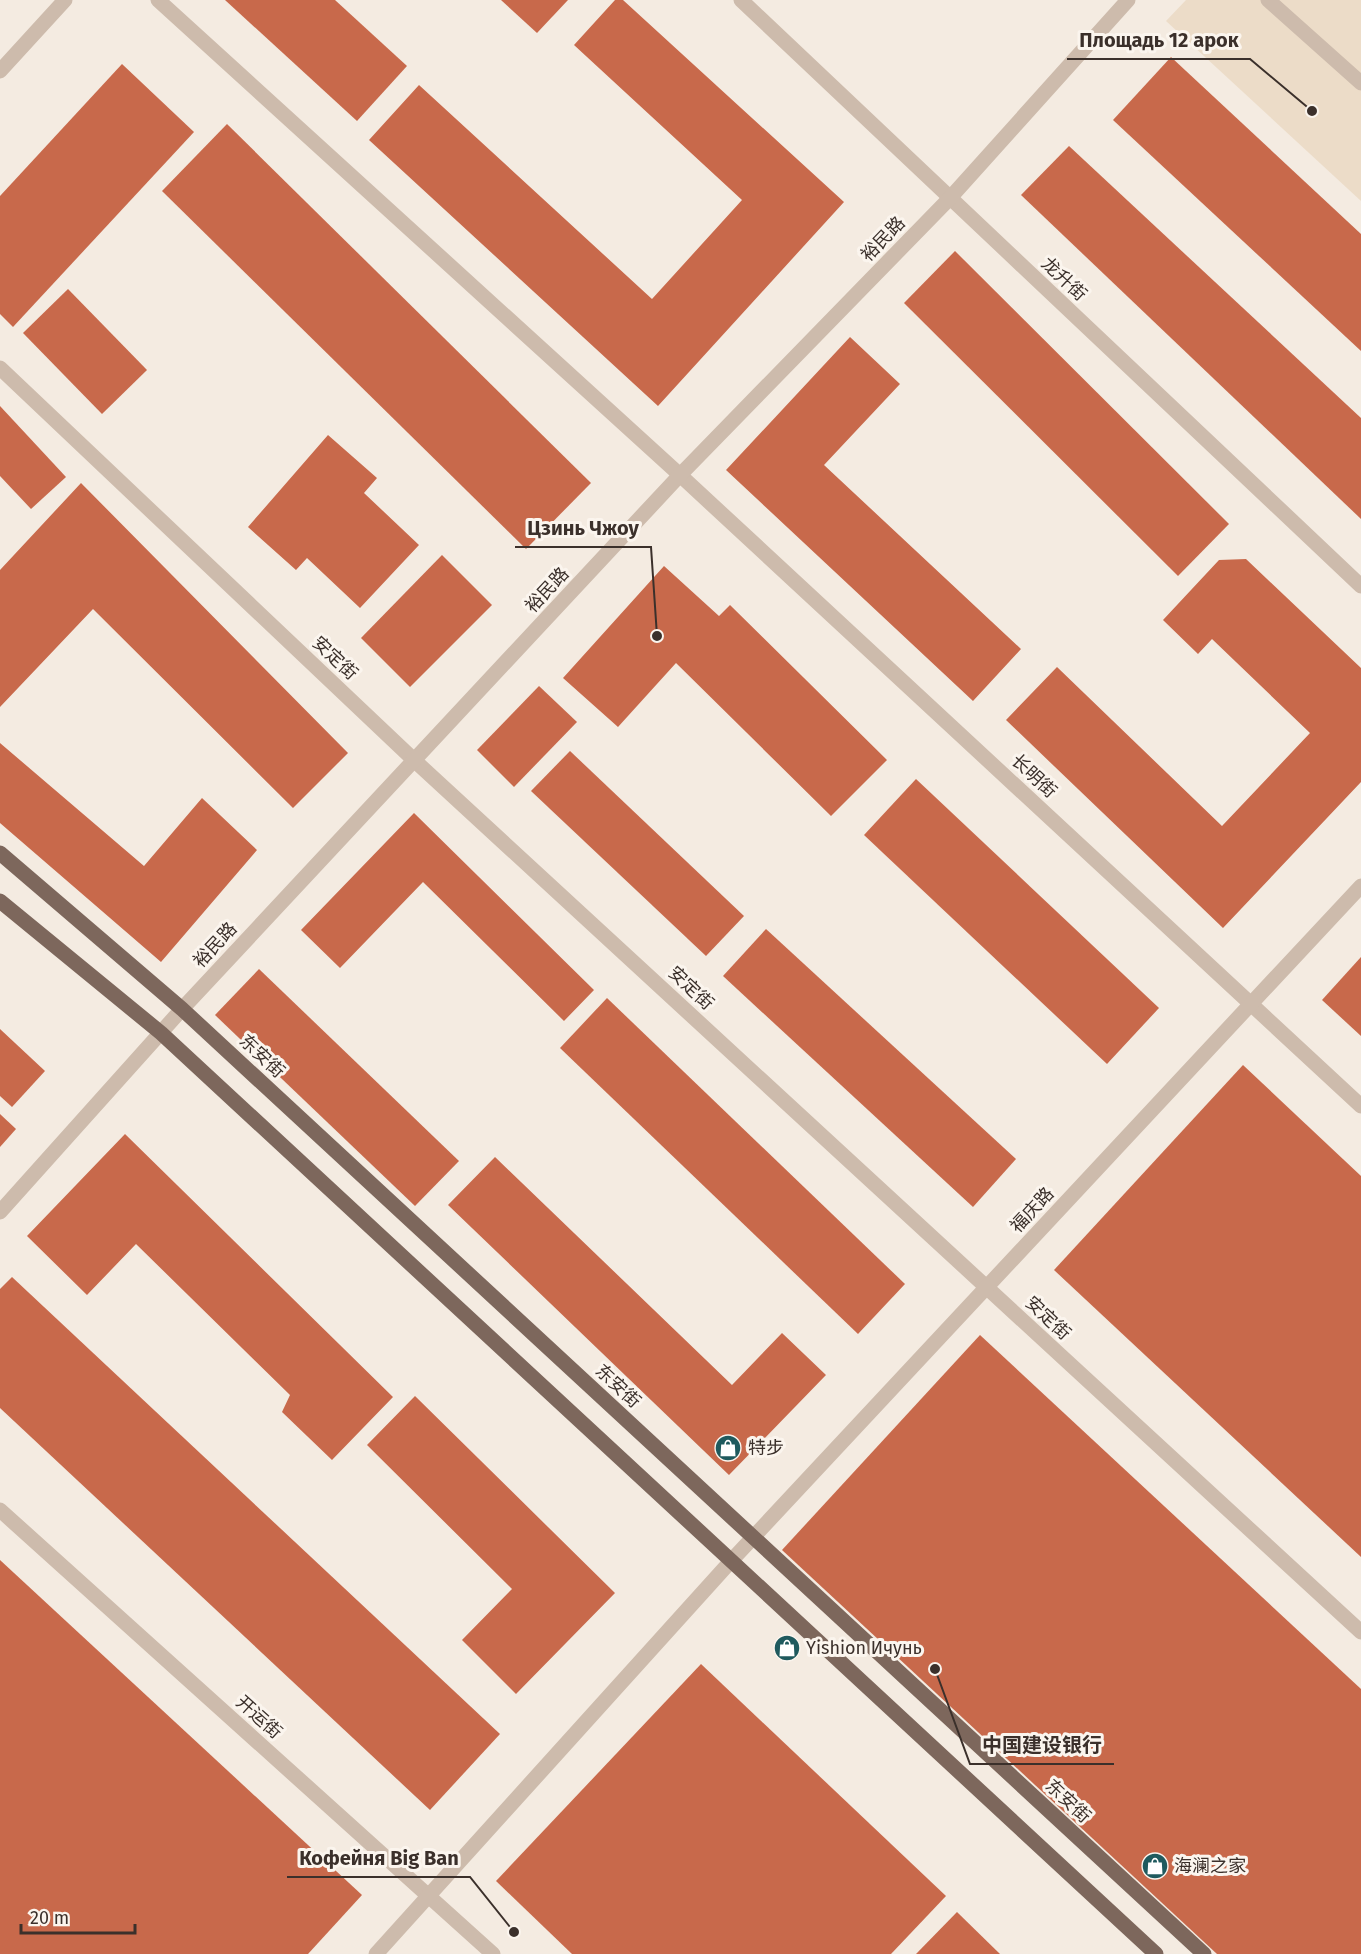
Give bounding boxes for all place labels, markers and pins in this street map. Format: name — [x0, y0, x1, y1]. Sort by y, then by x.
callout: Площадь 12 арок — [1067, 21, 1250, 59]
callout: Цзинь Чжоу — [515, 509, 651, 547]
shop icon: 特步 — [713, 1433, 743, 1463]
place label: 特步 — [748, 1437, 784, 1459]
shop icon: Yishion Ичунь — [772, 1633, 802, 1663]
place label: Yishion Ичунь — [806, 1637, 922, 1659]
callout: 中国建设银行 — [970, 1726, 1114, 1764]
callout: Кофейня Big Ban — [287, 1839, 470, 1877]
shop icon: 海澜之家 — [1140, 1851, 1170, 1881]
place label: 海澜之家 — [1174, 1855, 1246, 1877]

